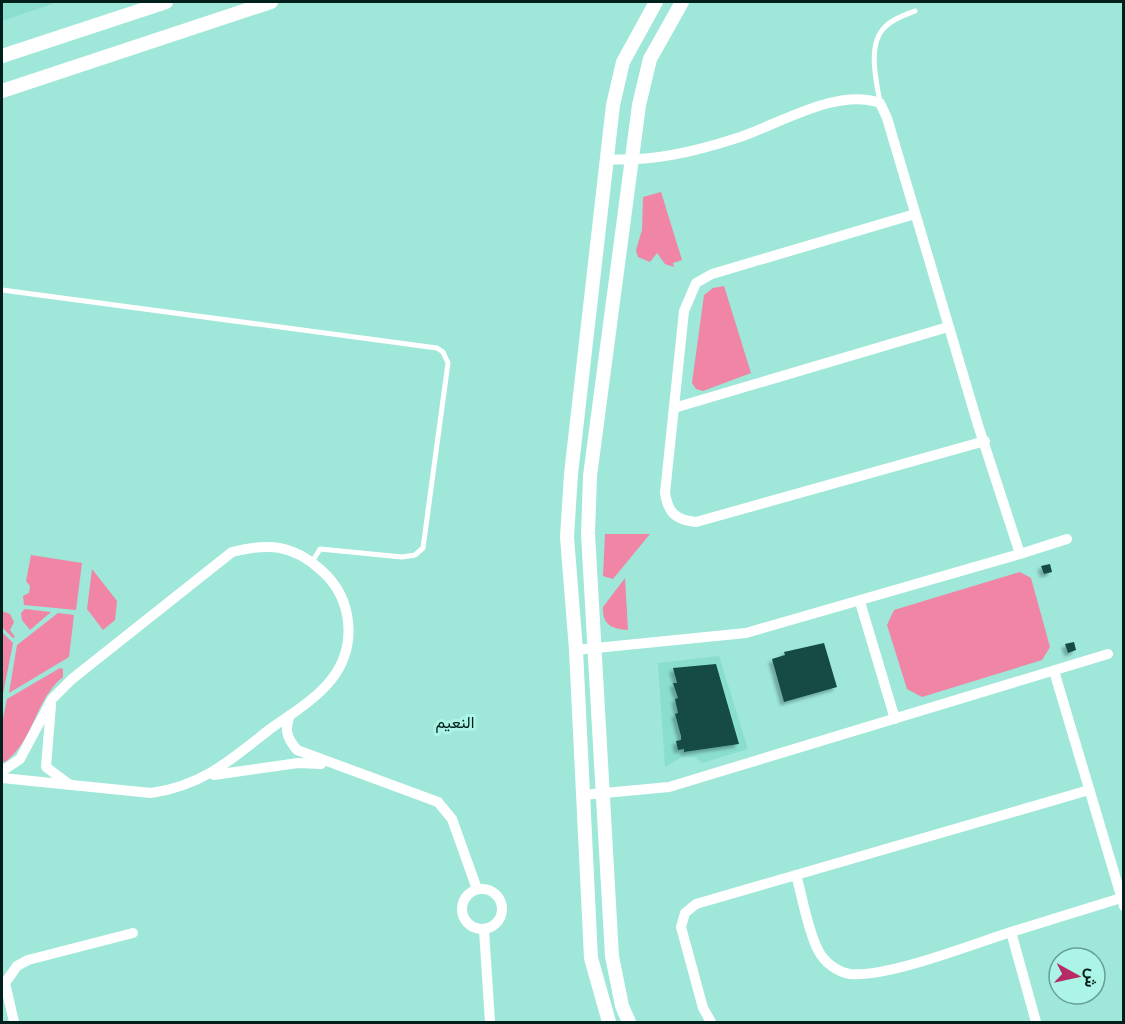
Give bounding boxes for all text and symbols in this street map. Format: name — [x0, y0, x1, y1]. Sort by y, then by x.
district label: النعيم — [436, 712, 474, 734]
north arrow — [1047, 946, 1107, 1006]
text: ش — [1079, 967, 1103, 989]

